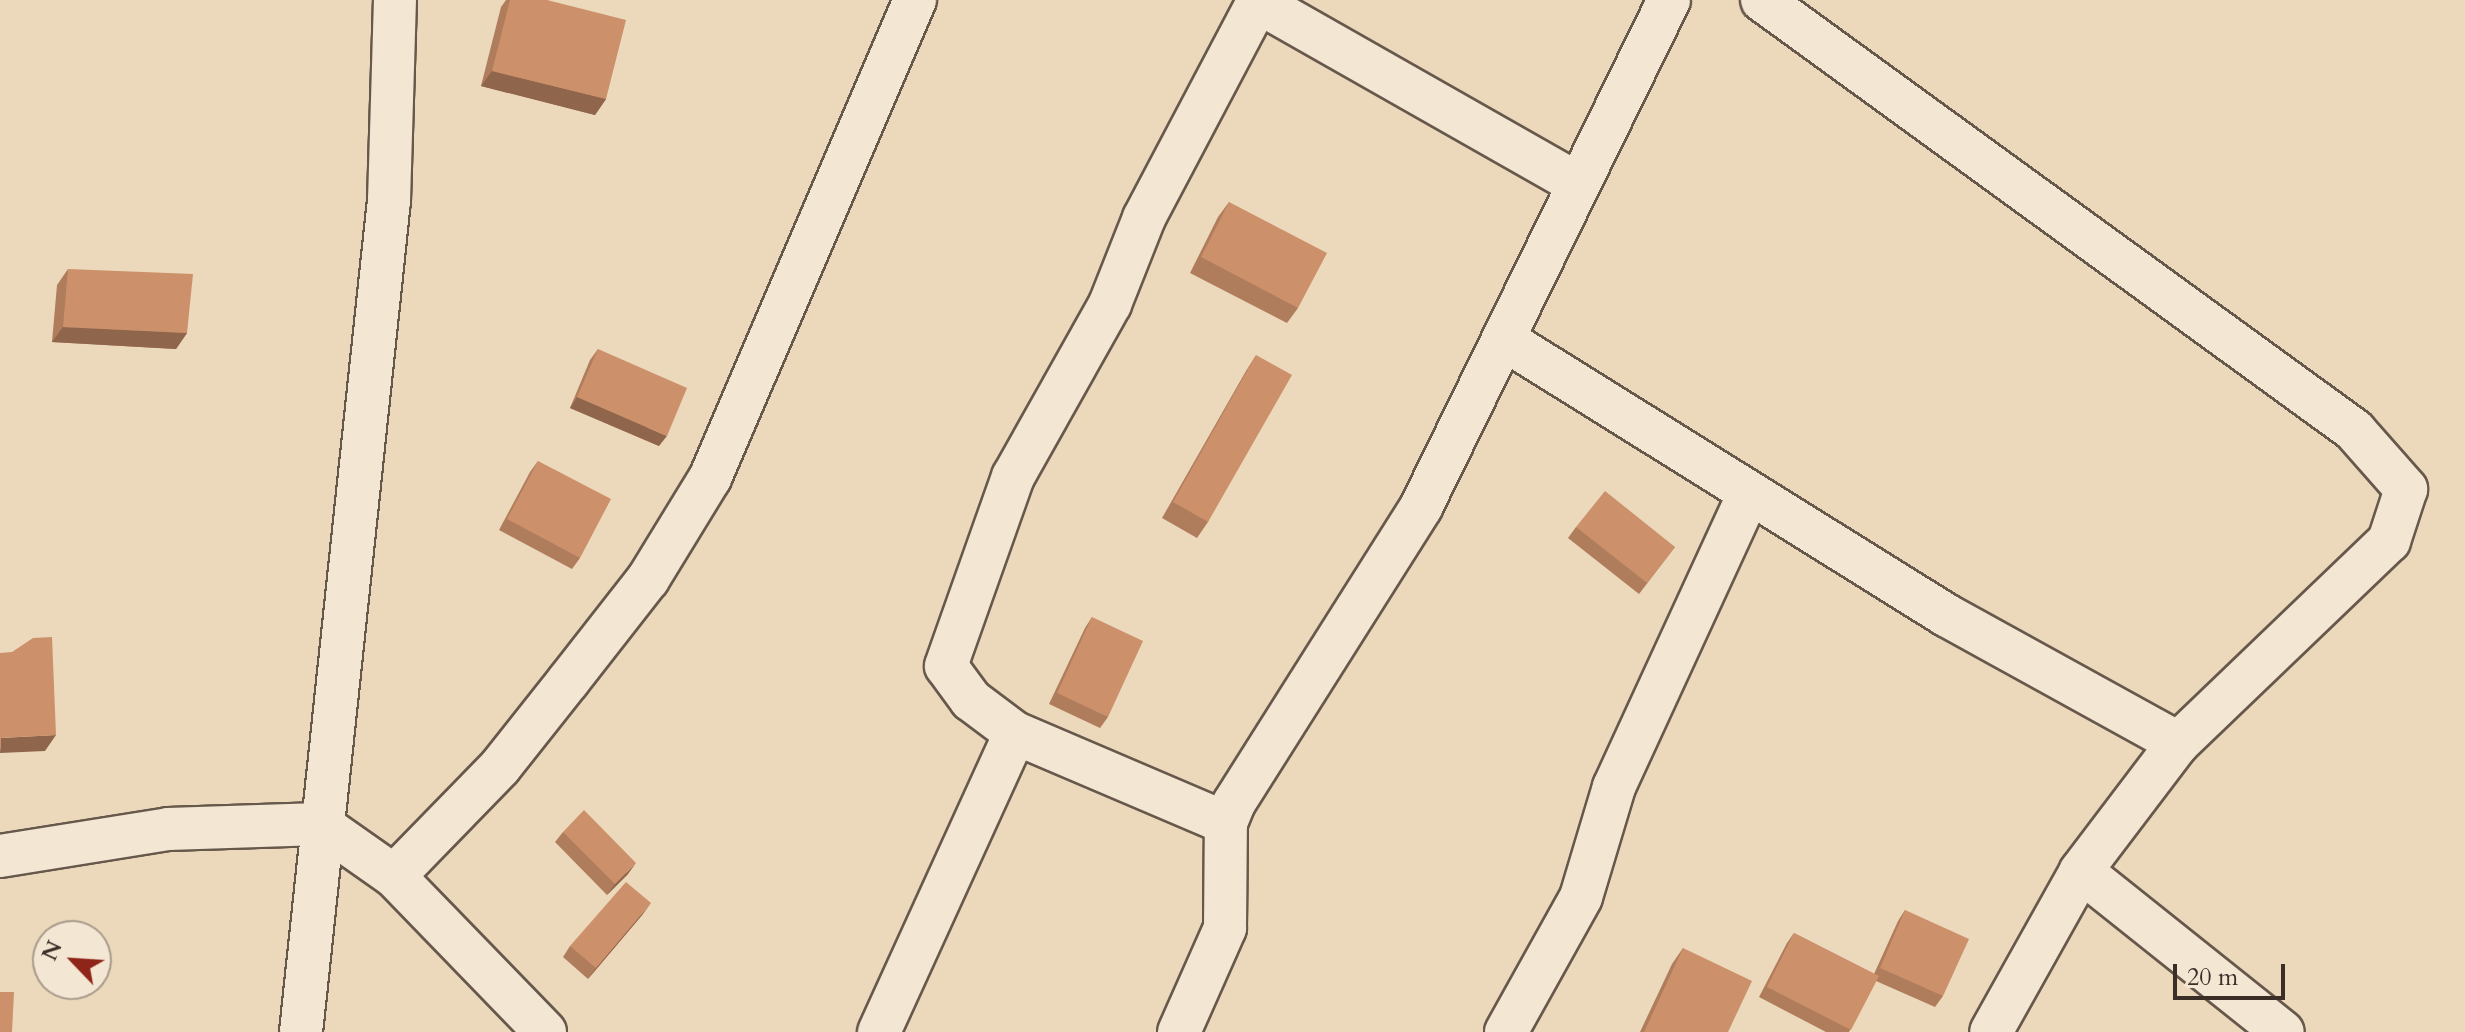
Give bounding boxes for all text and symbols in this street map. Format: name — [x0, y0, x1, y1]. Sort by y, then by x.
north arrow — [32, 920, 112, 1000]
text: N — [34, 936, 70, 966]
scale bar — [2177, 948, 2289, 998]
text: 20 m — [2187, 961, 2238, 994]

